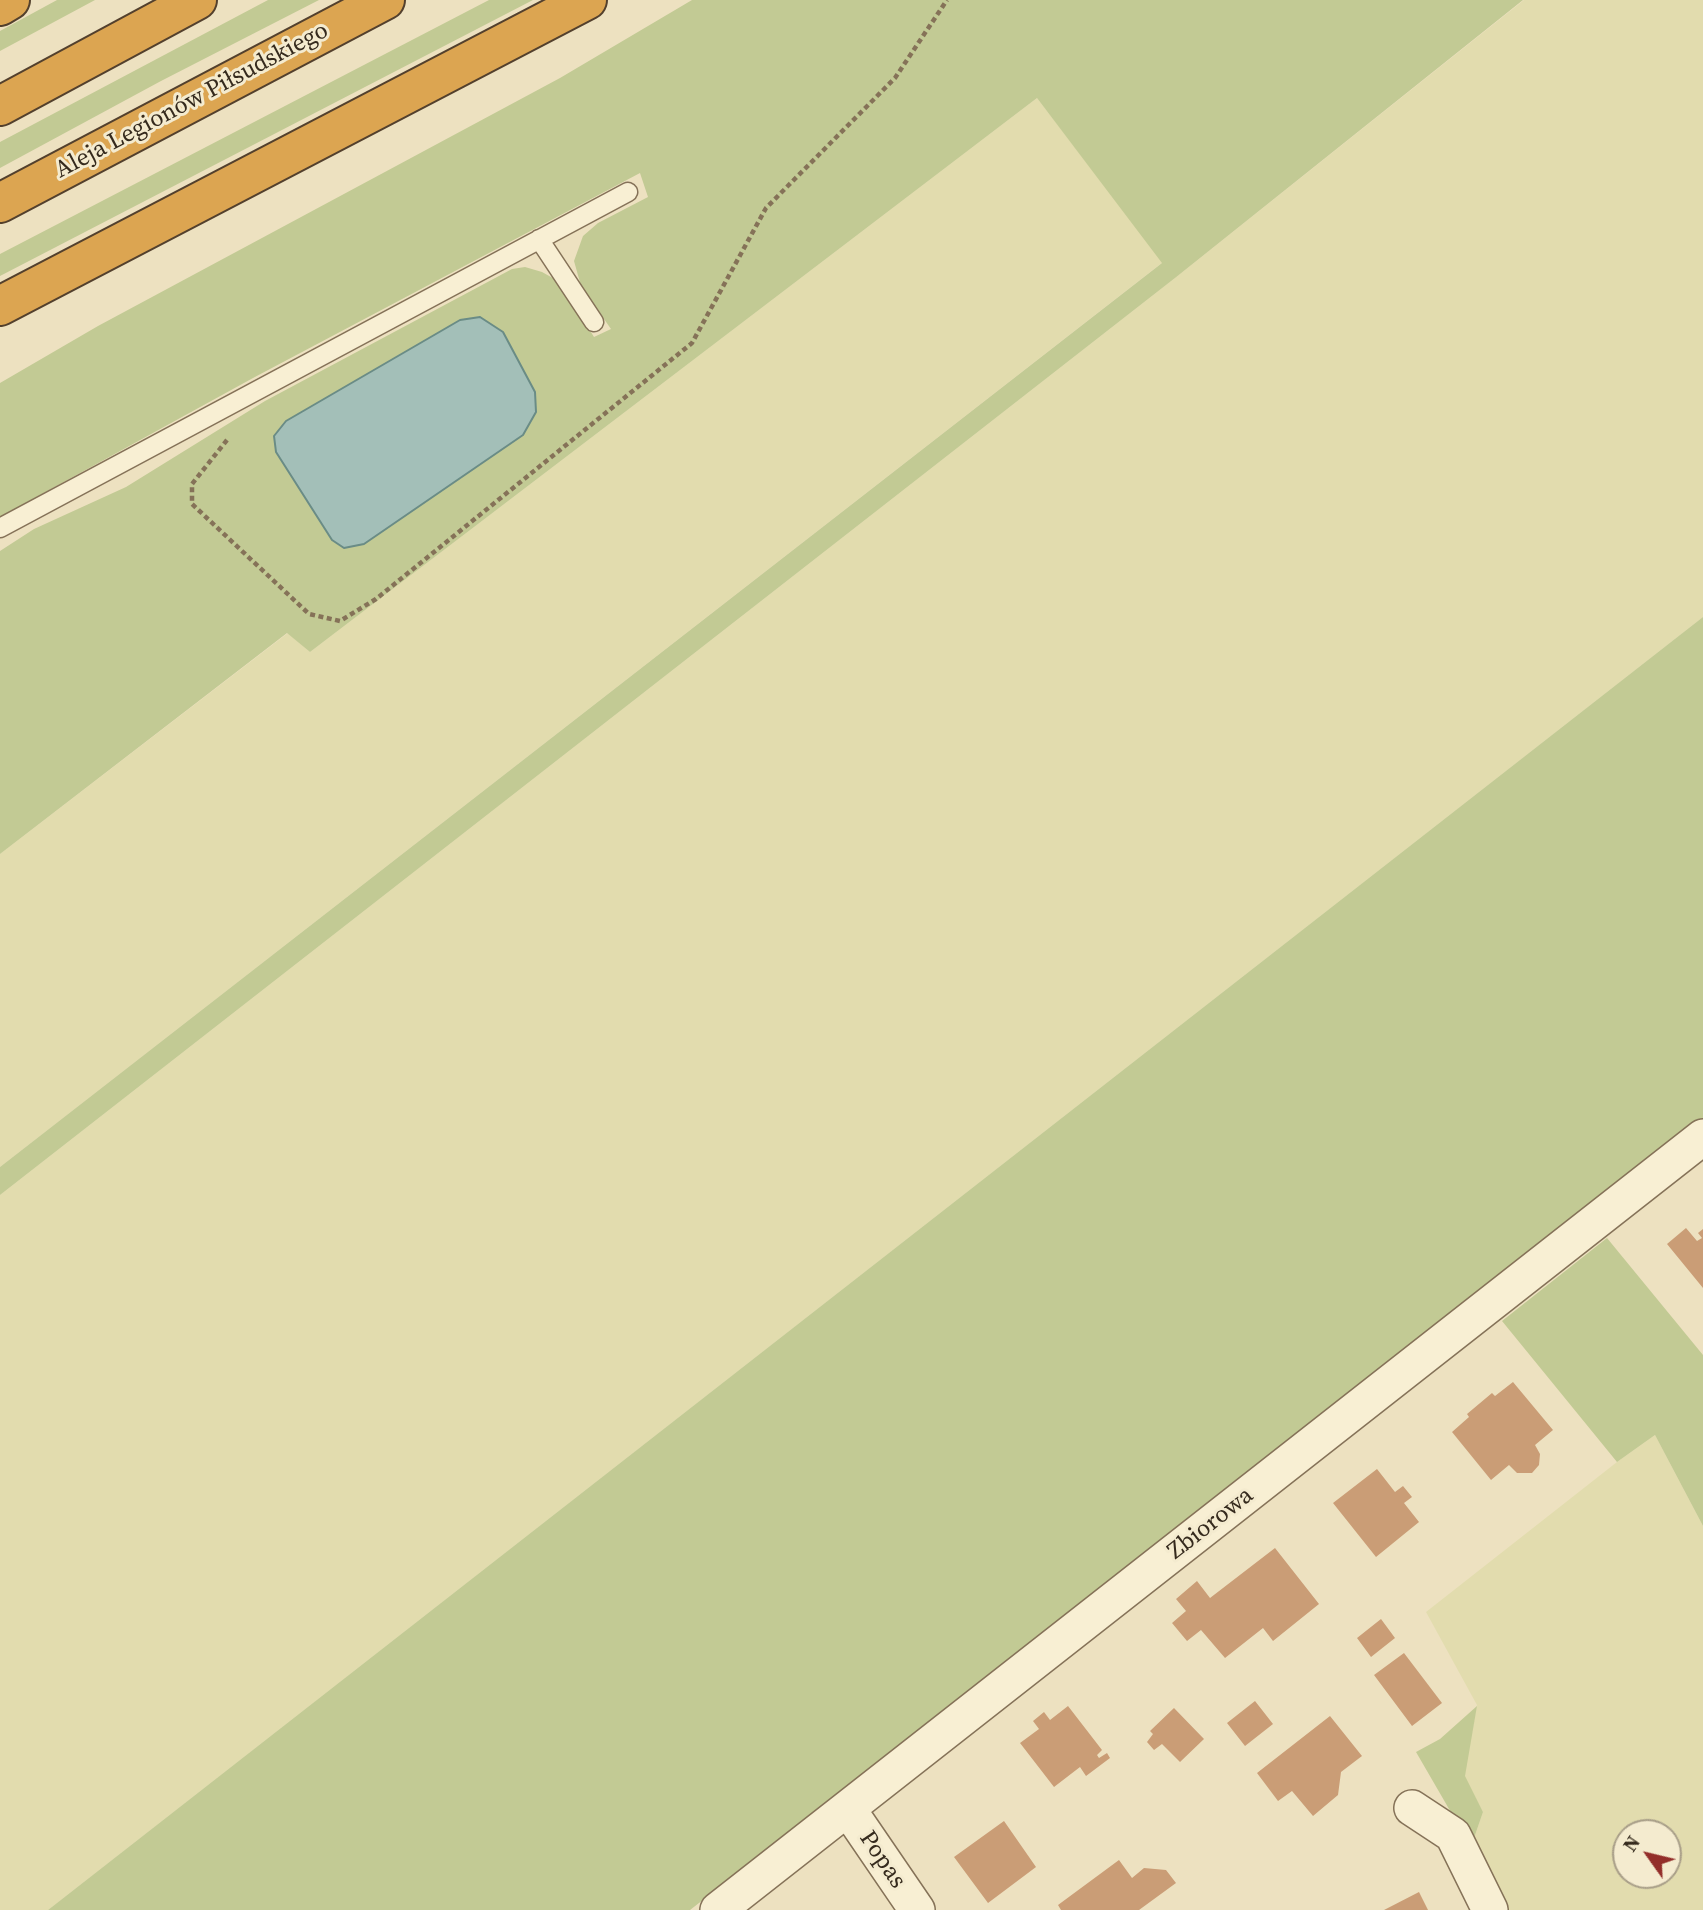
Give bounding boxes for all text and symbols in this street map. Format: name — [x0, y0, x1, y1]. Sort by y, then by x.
street label: Aleja Legionów Piłsudskiego — [50, 17, 334, 185]
street label: Zbiorowa — [1162, 1482, 1260, 1566]
north arrow — [1612, 1819, 1682, 1889]
street label: Popas — [852, 1826, 912, 1894]
text: N — [1617, 1830, 1646, 1856]

